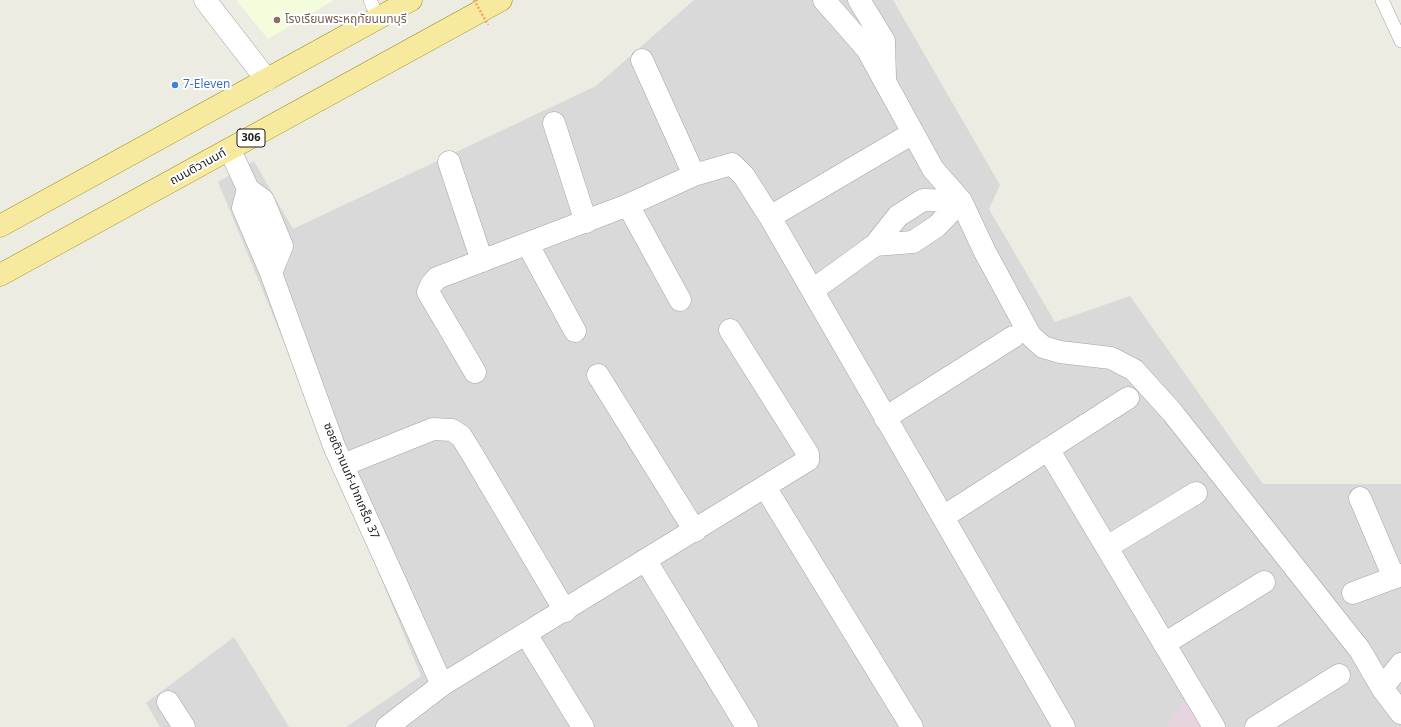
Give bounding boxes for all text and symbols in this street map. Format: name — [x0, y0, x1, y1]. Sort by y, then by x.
place label: โรงเรียนพระหฤทัยนนทบุรี — [285, 13, 407, 27]
marker: โรงเรียนพระหฤทัยนนทบุรี — [272, 15, 282, 25]
place label: 7-Eleven — [183, 78, 230, 92]
marker: 7-Eleven — [170, 80, 180, 90]
road number: 306 — [237, 129, 265, 147]
street label: ถนนติวานนท์ — [167, 146, 229, 188]
street label: ซอยติวานนท์-ปากเกร็ด 37 — [320, 421, 382, 541]

